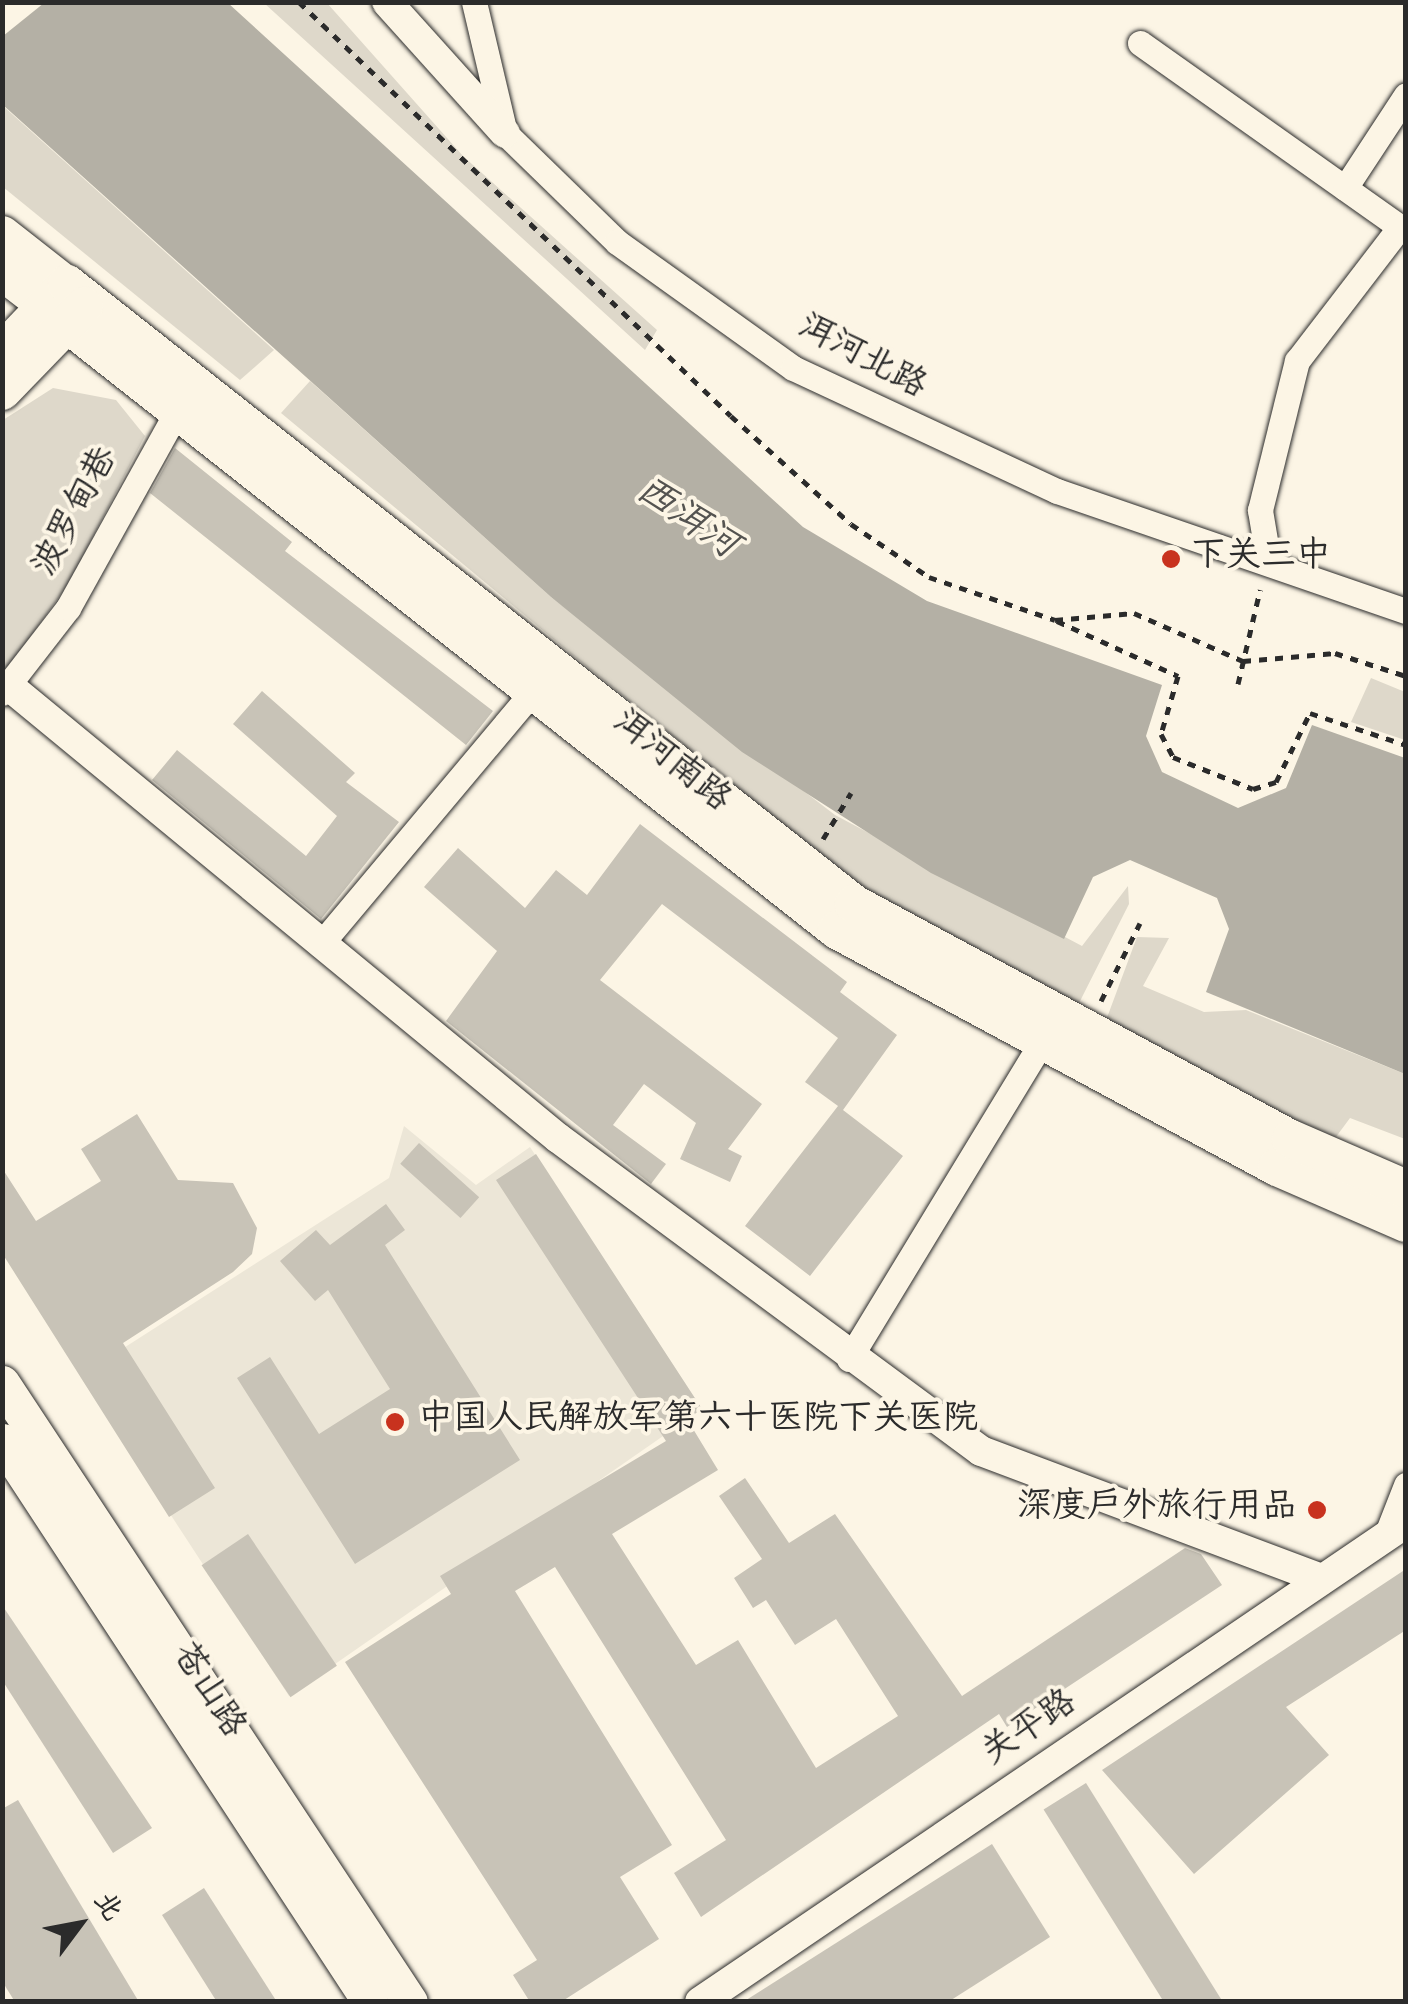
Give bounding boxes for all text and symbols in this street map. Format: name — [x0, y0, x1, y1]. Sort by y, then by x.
street label: 洱河北路 — [789, 308, 933, 410]
street label: 波罗甸巷 — [27, 441, 129, 585]
water label: 西洱河 — [625, 470, 745, 572]
place label: 下关三中 — [1191, 538, 1331, 580]
marker: 下关三中 — [1160, 548, 1182, 570]
street label: 洱河南路 — [602, 703, 738, 823]
place label: 中国人民解放军第六十医院下关医院 — [418, 1401, 978, 1443]
marker: 中国人民解放军第六十医院下关医院 — [382, 1409, 408, 1435]
place label: 深度户外旅行用品 — [1017, 1489, 1297, 1531]
marker: 深度户外旅行用品 — [1306, 1499, 1328, 1521]
street label: 苍山路 — [160, 1637, 252, 1747]
street label: 关平路 — [976, 1683, 1086, 1777]
north arrow — [30, 1874, 130, 1974]
text: 北 — [84, 1887, 127, 1928]

